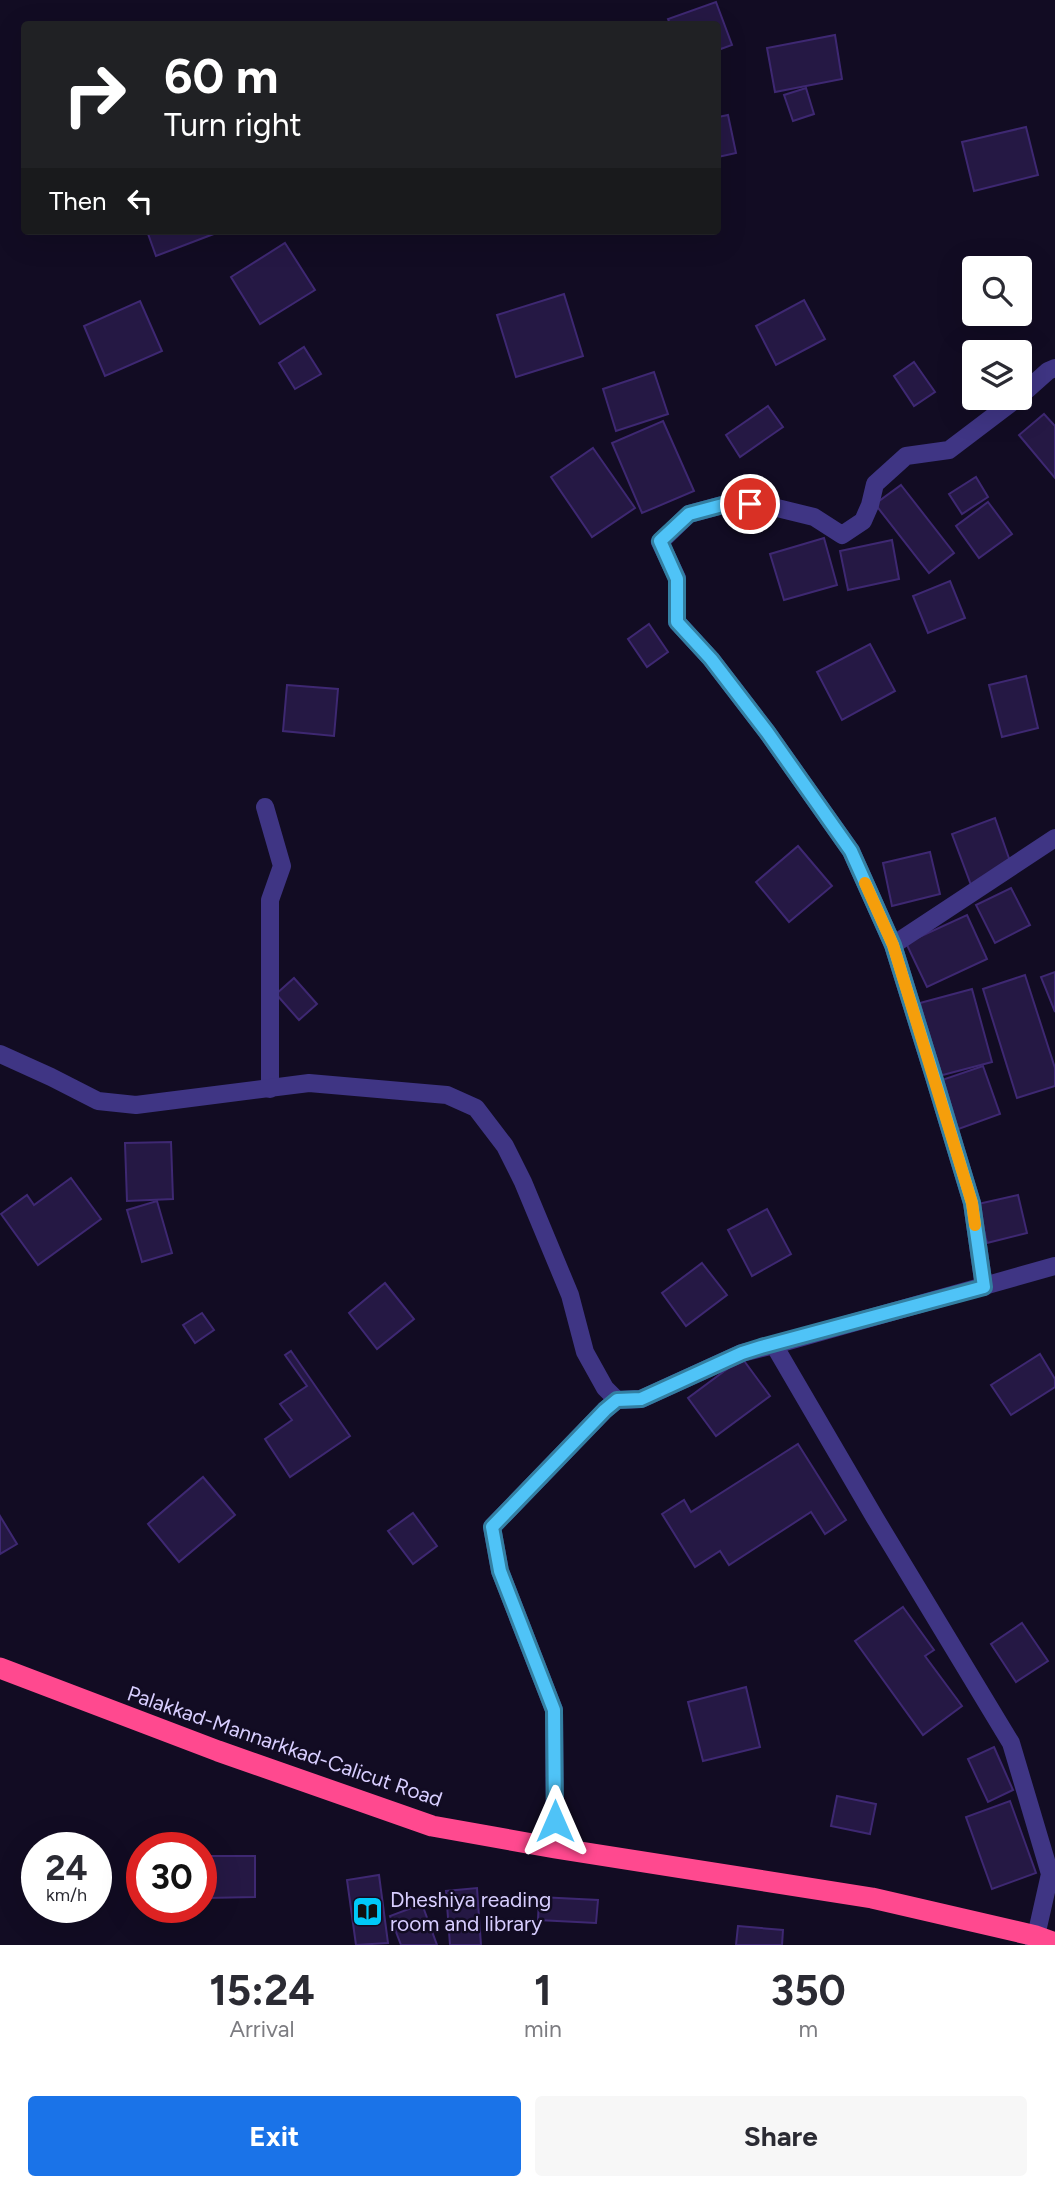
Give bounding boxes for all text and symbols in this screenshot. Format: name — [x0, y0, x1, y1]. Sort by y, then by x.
text: 60 m — [164, 46, 279, 105]
icon: right — [49, 49, 140, 140]
text: Turn right — [164, 106, 302, 144]
icon: left — [121, 182, 159, 220]
text: Then — [49, 185, 107, 217]
map controls — [962, 256, 1032, 410]
button: search — [962, 256, 1032, 326]
button: layers — [962, 340, 1032, 410]
pin — [720, 474, 780, 534]
icon: arrive — [731, 485, 769, 523]
street label: Palakkad-Mannarkkad-Calicut Road — [124, 1680, 446, 1812]
position arrow — [518, 1784, 592, 1858]
speed limit sign: 30 — [126, 1832, 217, 1923]
text: 24 — [45, 1847, 88, 1889]
text: km/h — [46, 1884, 87, 1906]
place label: Dheshiya reading room and library — [390, 1887, 551, 1936]
library icon: Dheshiya reading room and library — [350, 1894, 384, 1928]
text: 15:24 — [209, 1965, 315, 2016]
text: 1 — [534, 1965, 552, 2016]
text: 350 — [771, 1965, 846, 2016]
text: Arrival — [230, 2015, 294, 2043]
text: min — [524, 2015, 562, 2043]
text: m — [799, 2015, 818, 2043]
button: Exit — [28, 2096, 521, 2176]
button: Share — [535, 2096, 1027, 2176]

